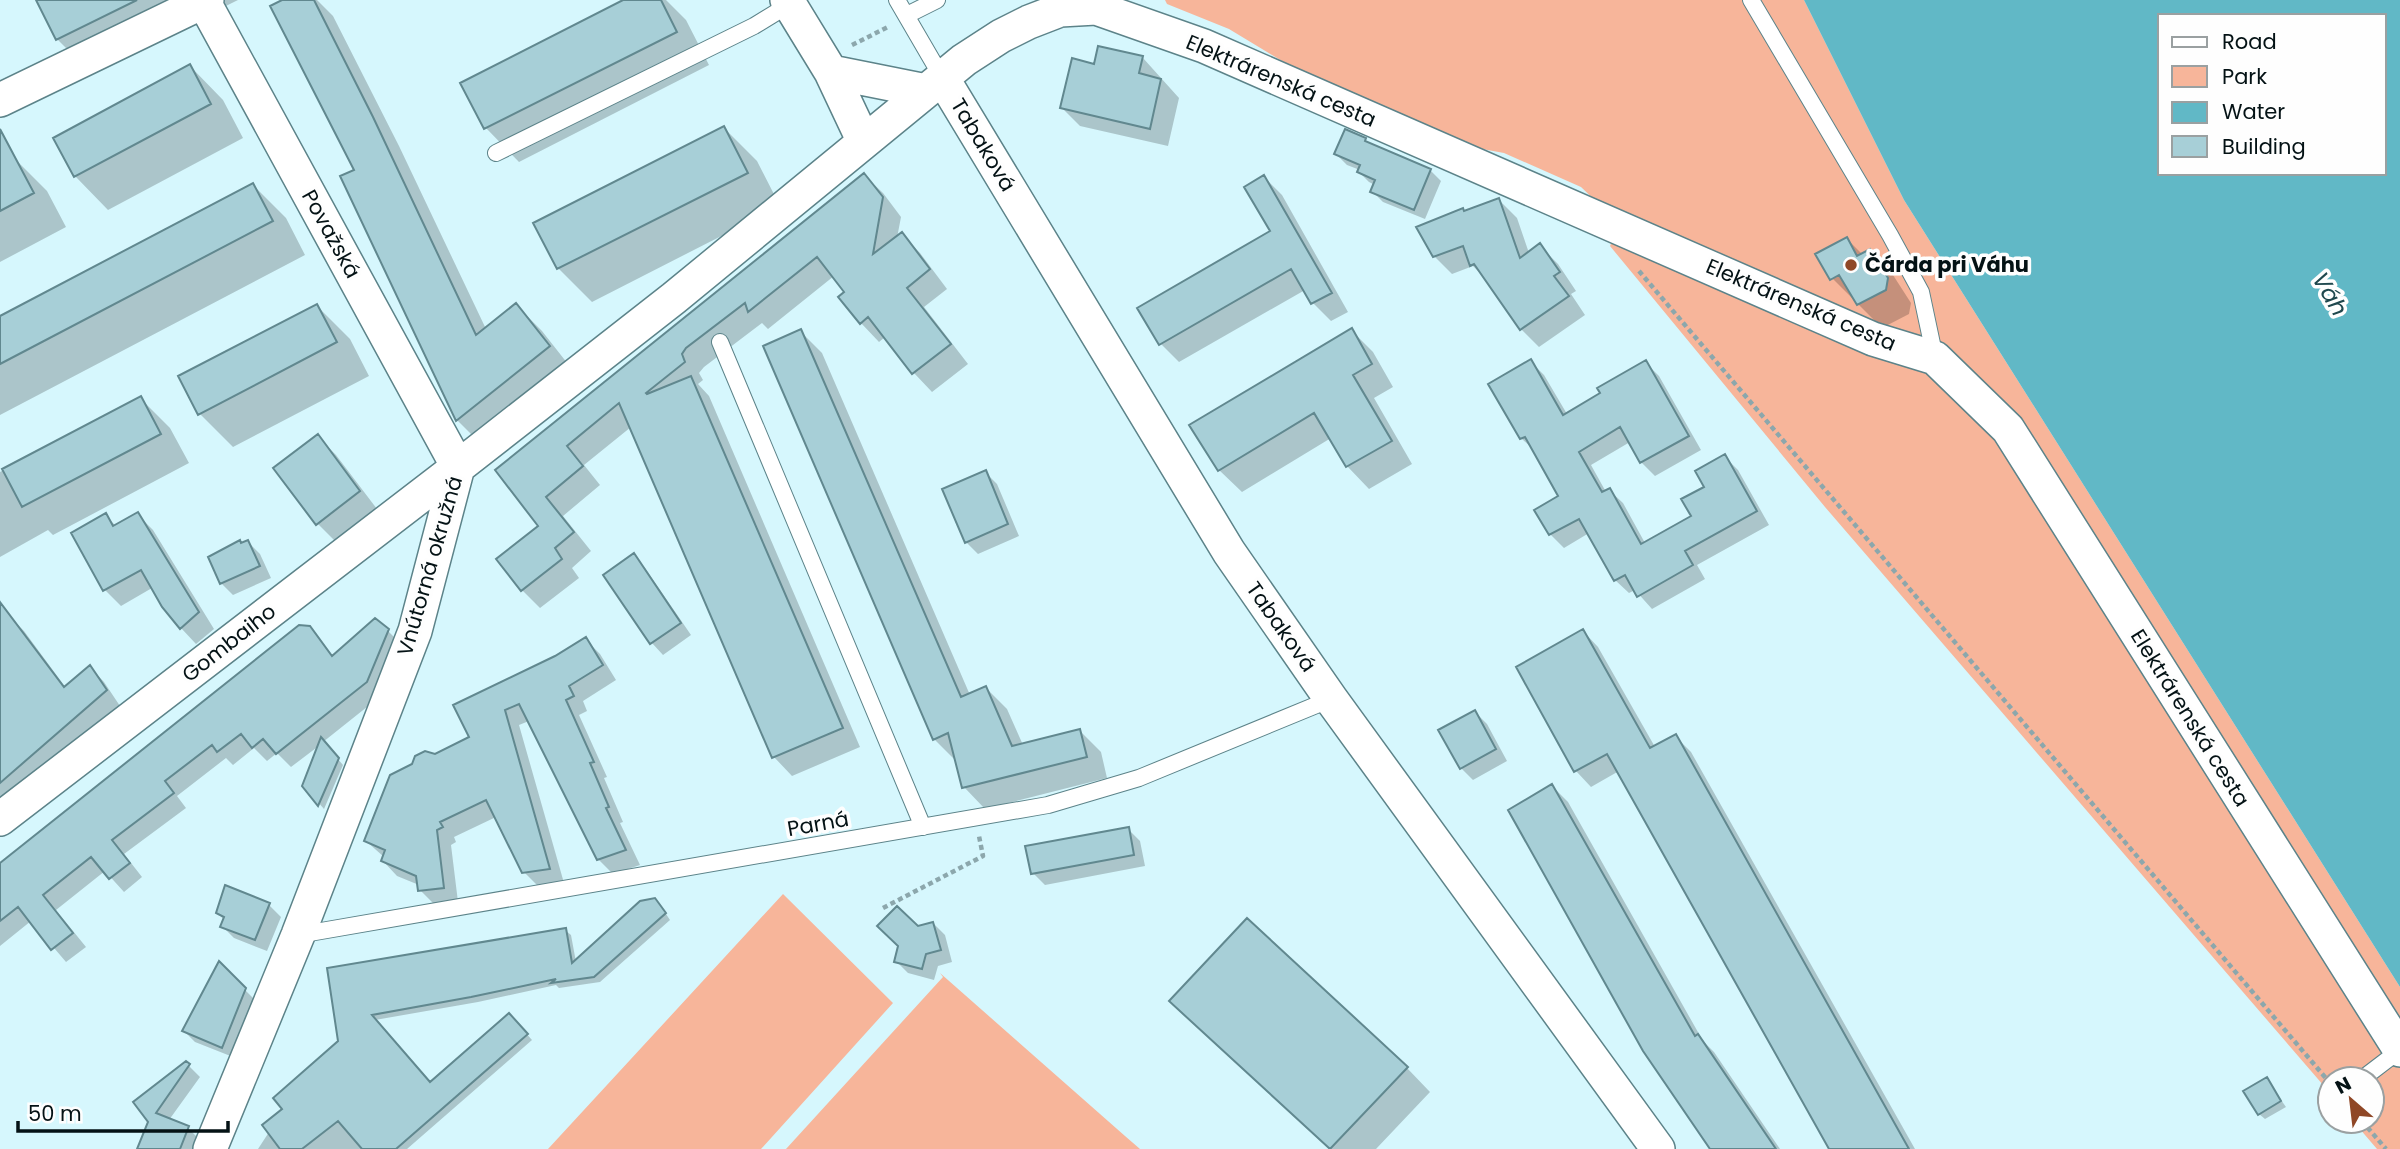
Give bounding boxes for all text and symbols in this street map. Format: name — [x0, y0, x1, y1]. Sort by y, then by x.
legend — [2158, 14, 2386, 175]
street label: Elektrárenská cesta — [1182, 27, 1381, 134]
text: Road — [2222, 27, 2277, 56]
text: Park — [2222, 62, 2267, 91]
street label: Tabaková — [944, 93, 1023, 197]
text: Water — [2222, 97, 2285, 126]
text: Building — [2222, 132, 2306, 161]
street label: Považská — [295, 184, 368, 283]
place label: Čárda pri Váhu — [1865, 250, 2029, 279]
street label: Elektrárenská cesta — [1702, 251, 1901, 358]
marker: Čárda pri Váhu — [1843, 257, 1859, 273]
water label: Váh — [2305, 266, 2355, 322]
street label: Vnútorná okružná — [390, 472, 469, 659]
street label: Tabaková — [1240, 576, 1323, 678]
street label: Gombaiho — [176, 597, 282, 688]
street label: Elektrárenská cesta — [2124, 624, 2257, 812]
street label: Parná — [785, 804, 851, 843]
north arrow — [2316, 1065, 2386, 1135]
text: N — [2331, 1070, 2356, 1101]
scale bar — [18, 1090, 228, 1134]
text: 50 m — [28, 1099, 82, 1128]

